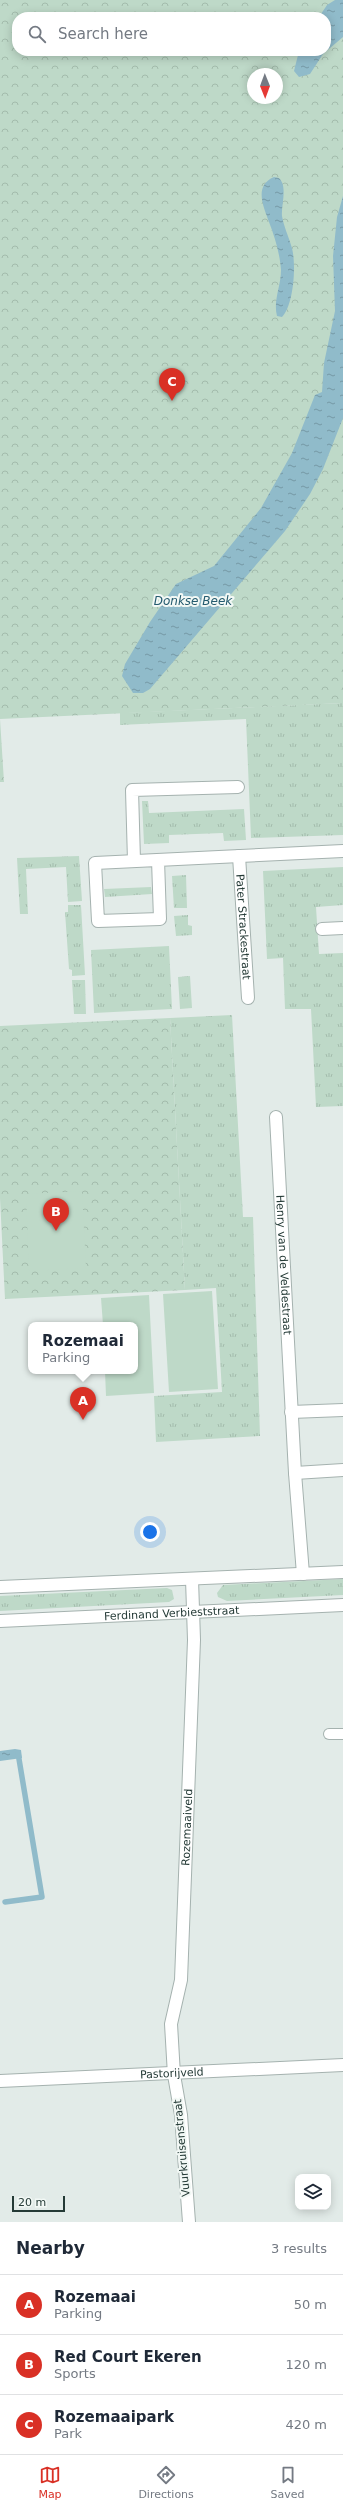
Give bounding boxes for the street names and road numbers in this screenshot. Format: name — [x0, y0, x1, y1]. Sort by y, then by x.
street label: Pater Strackestraat — [234, 874, 253, 981]
street label: Henry van de Veldestraat — [274, 1194, 294, 1336]
street label: Ferdinand Verbieststraat — [104, 1603, 240, 1623]
street label: Rozemaaiveld — [179, 1788, 195, 1866]
street label: Pastorijveld — [140, 2065, 204, 2081]
street label: Vuurkruisenstraat — [171, 2098, 193, 2197]

